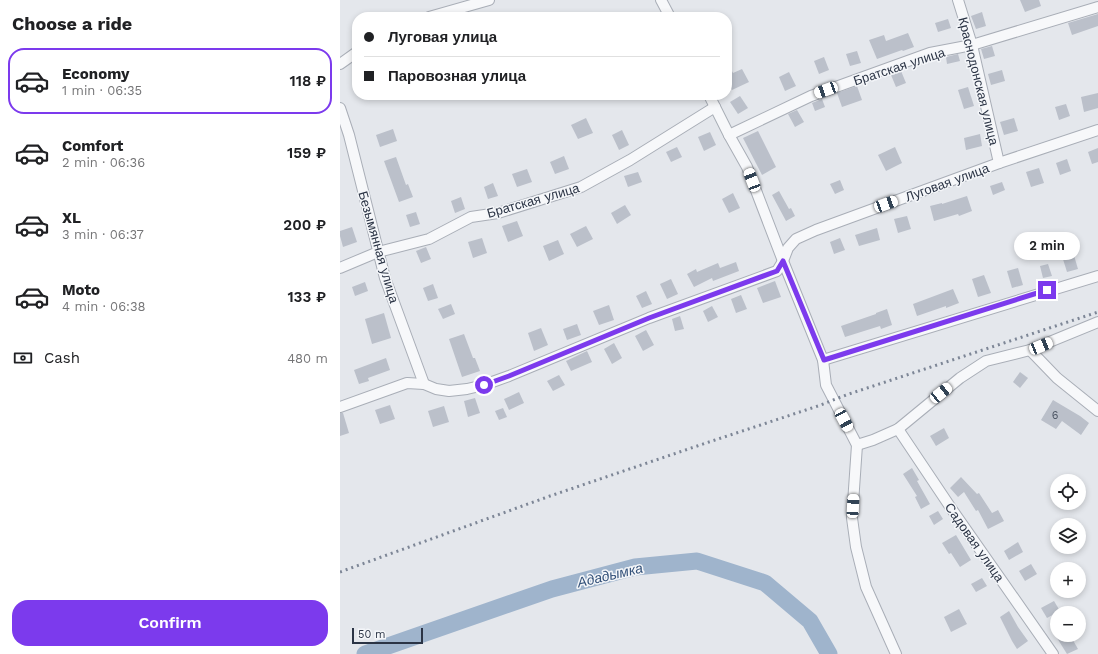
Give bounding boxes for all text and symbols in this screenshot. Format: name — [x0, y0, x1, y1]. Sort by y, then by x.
text: Choose a ride — [12, 13, 132, 34]
street label: Краснодонская улица — [955, 15, 1002, 148]
text: Луговая улица — [388, 28, 497, 46]
street label: Братская улица — [851, 44, 948, 88]
icon: car — [14, 63, 50, 99]
text: Economy — [62, 65, 129, 83]
text: Паровозная улица — [388, 67, 526, 85]
text: 118 ₽ — [289, 72, 326, 90]
car — [813, 80, 839, 100]
text: 1 min · 06:35 — [62, 83, 142, 98]
icon: car — [14, 135, 50, 171]
text: Comfort — [62, 137, 123, 155]
text: 159 ₽ — [287, 144, 326, 162]
text: 2 min · 06:36 — [62, 155, 145, 170]
street label: Луговая улица — [903, 160, 992, 205]
car — [742, 167, 762, 193]
street label: Братская улица — [485, 180, 582, 221]
street label: Безымянная улица — [355, 190, 402, 305]
car — [873, 194, 899, 214]
icon: car — [14, 207, 50, 243]
text: XL — [62, 209, 81, 227]
text: 200 ₽ — [283, 216, 326, 234]
text: 3 min · 06:37 — [62, 227, 144, 242]
callout: 2 min — [1014, 232, 1080, 260]
text: 2 min — [1029, 238, 1065, 253]
icon: car — [14, 279, 50, 315]
text: Moto — [62, 281, 100, 299]
route end — [1038, 281, 1056, 299]
text: 133 ₽ — [287, 288, 326, 306]
text: 4 min · 06:38 — [62, 299, 146, 314]
car — [1028, 336, 1054, 356]
icon: cash — [12, 347, 34, 369]
text: Cash — [44, 349, 80, 367]
text: 480 m — [287, 351, 328, 366]
route start — [475, 376, 493, 394]
car — [928, 381, 954, 405]
car — [833, 407, 855, 433]
house number: 6 — [1052, 409, 1059, 422]
map controls — [1050, 474, 1086, 642]
button: locate — [1050, 474, 1086, 510]
car — [846, 494, 860, 518]
street label: Садовая улица — [942, 500, 1008, 585]
button: layers — [1050, 518, 1086, 554]
water label: Ададымка — [575, 560, 645, 591]
button: + — [1050, 562, 1086, 598]
button: Confirm — [12, 600, 328, 646]
button: − — [1050, 606, 1086, 642]
scale bar — [352, 626, 423, 645]
text: 50 m — [358, 628, 385, 641]

